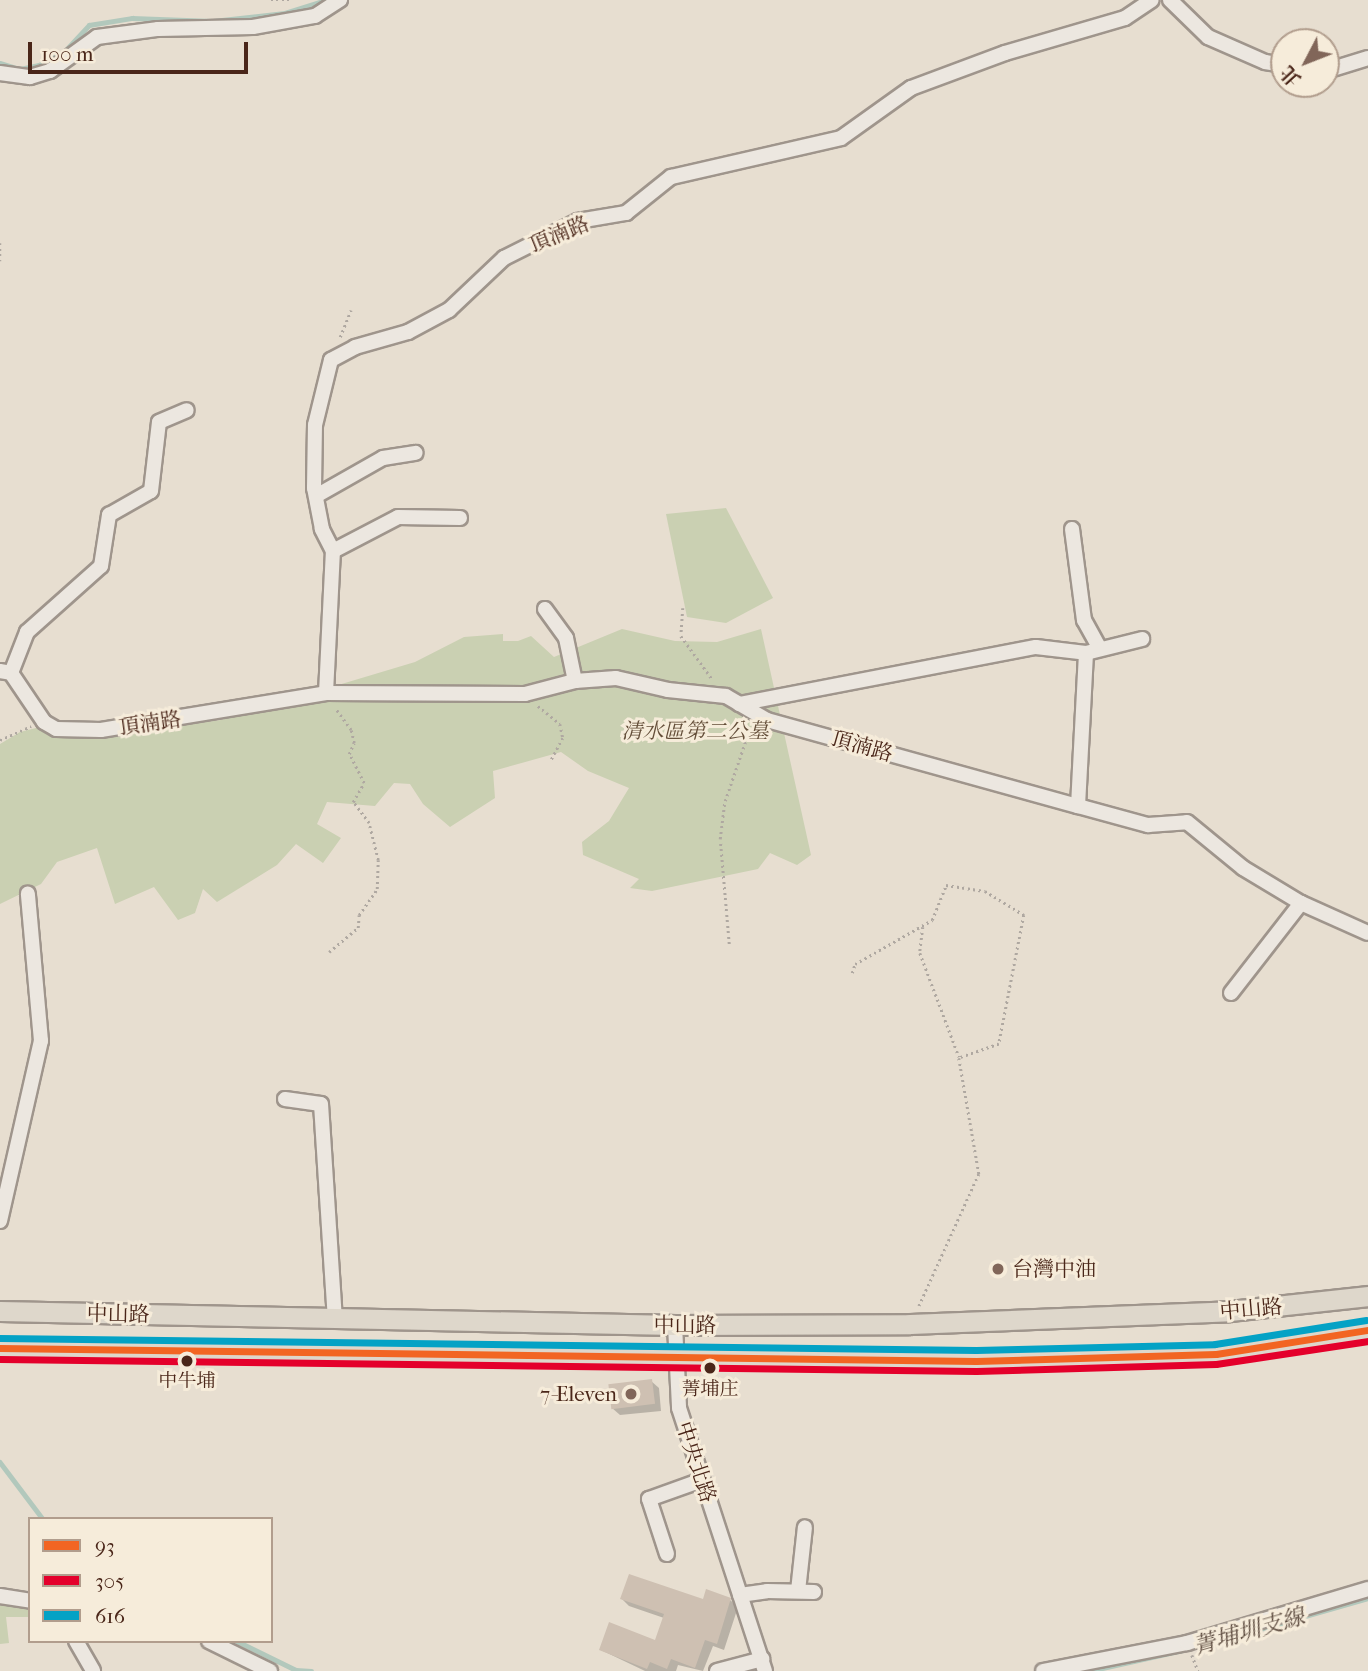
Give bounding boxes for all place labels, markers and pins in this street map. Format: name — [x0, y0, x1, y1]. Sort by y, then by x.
place label: 台灣中油 — [1012, 1256, 1096, 1282]
marker: 台灣中油 — [990, 1261, 1006, 1277]
marker: 中牛埔 — [180, 1354, 194, 1368]
marker: 菁埔庄 — [703, 1361, 717, 1375]
place label: 中牛埔 — [159, 1371, 215, 1393]
place label: 菁埔庄 — [682, 1379, 738, 1401]
place label: 7-Eleven — [540, 1381, 617, 1407]
marker: 7-Eleven — [623, 1386, 639, 1402]

